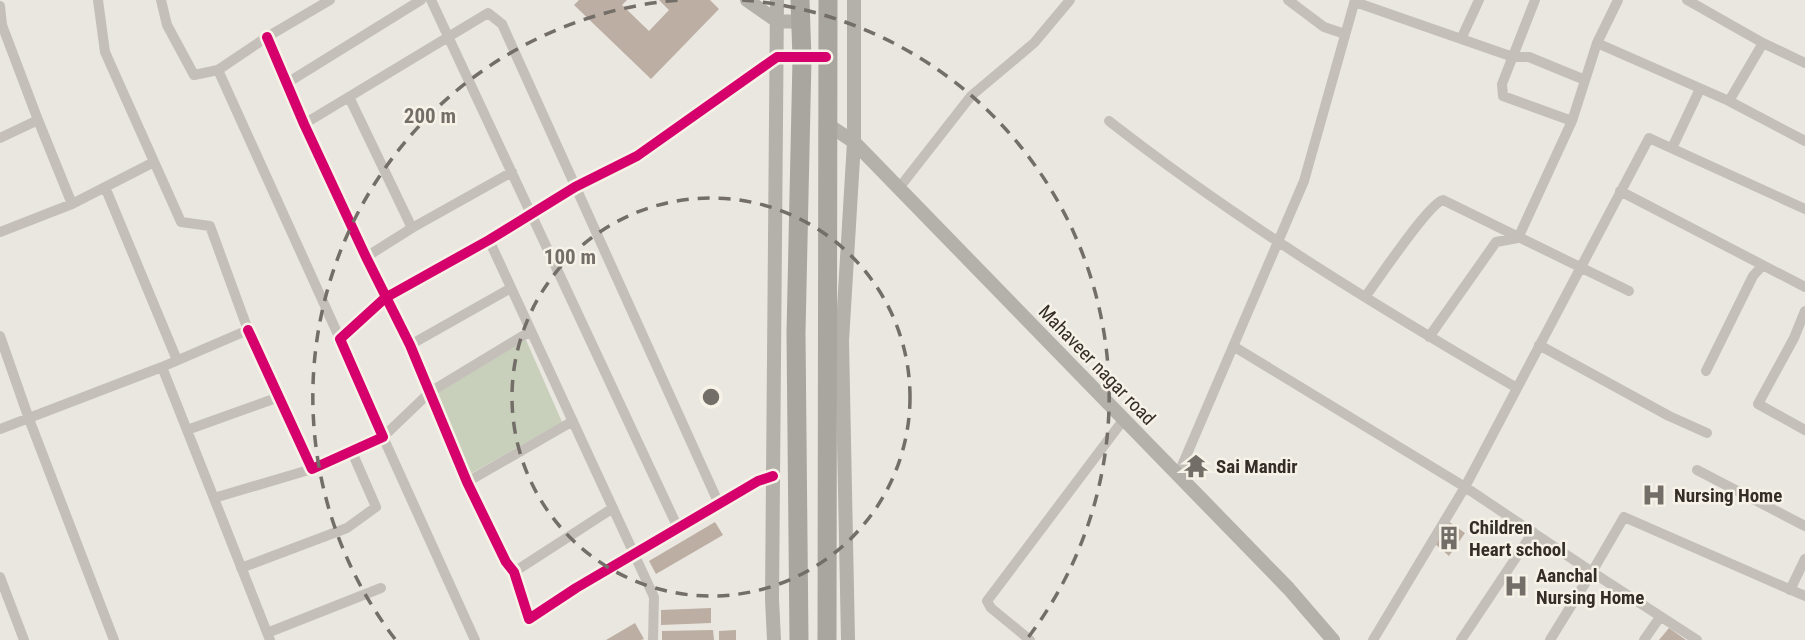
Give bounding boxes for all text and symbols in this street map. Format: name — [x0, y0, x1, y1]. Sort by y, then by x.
text: 200 m — [404, 104, 456, 128]
text: 100 m — [544, 245, 596, 269]
street label: Mahaveer nagar road — [1034, 300, 1160, 430]
centre of rings — [699, 385, 723, 409]
temple icon: Sai Mandir — [1182, 452, 1210, 480]
place label: Sai Mandir — [1216, 455, 1298, 478]
hospital icon: Nursing Home — [1640, 481, 1668, 509]
place label: Nursing Home — [1674, 484, 1782, 507]
place label: Children Heart school — [1469, 516, 1566, 561]
building icon: Children Heart school — [1435, 524, 1463, 552]
place label: Aanchal Nursing Home — [1536, 564, 1644, 609]
hospital icon: Aanchal Nursing Home — [1502, 572, 1530, 600]

